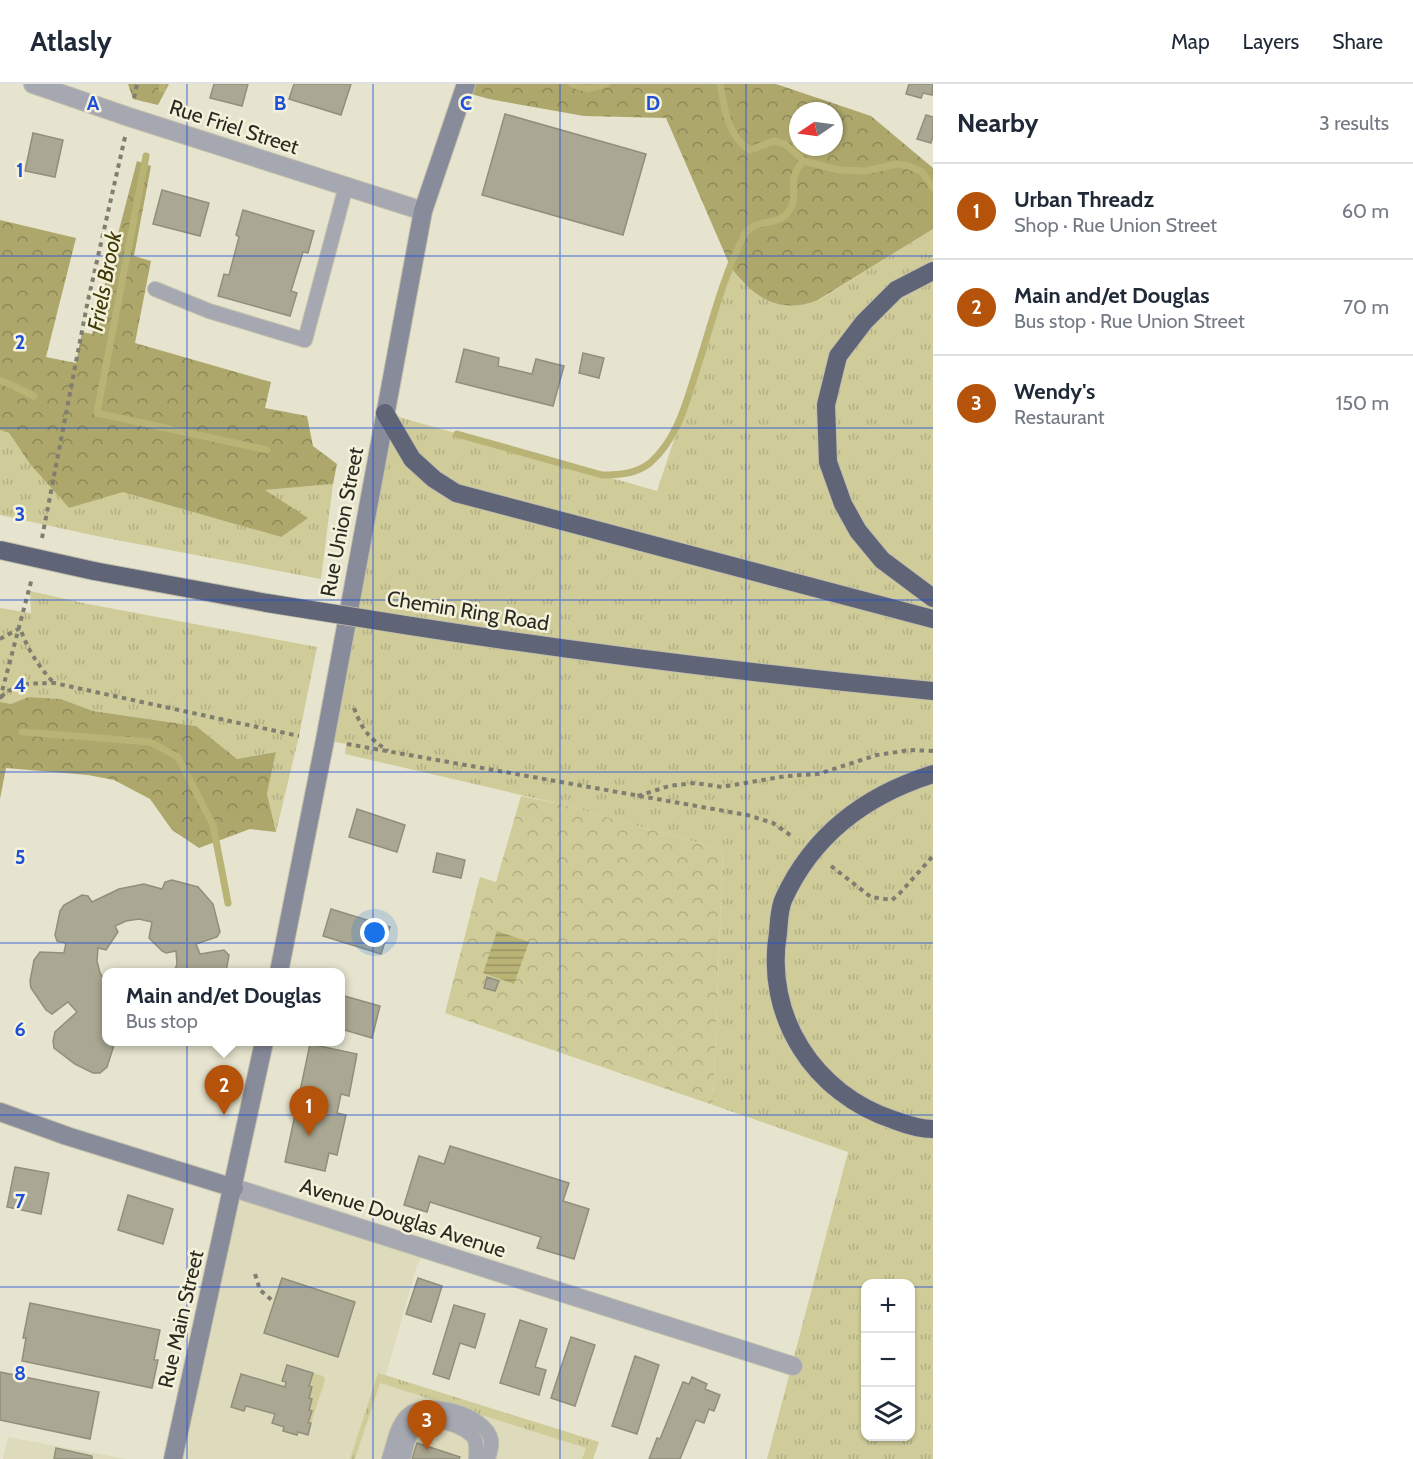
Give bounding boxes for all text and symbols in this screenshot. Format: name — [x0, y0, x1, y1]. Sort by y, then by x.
text: Atlasly — [30, 24, 112, 58]
text: Map — [1171, 29, 1210, 54]
text: Layers — [1243, 29, 1299, 54]
text: Share — [1332, 29, 1383, 54]
text: A — [87, 91, 100, 115]
text: B — [274, 91, 286, 115]
text: C — [460, 91, 472, 115]
text: D — [646, 91, 660, 115]
street label: Rue Friel Street — [166, 94, 302, 159]
north arrow — [789, 102, 843, 156]
text: Nearby — [957, 107, 1038, 139]
text: 3 results — [1319, 111, 1389, 135]
text: 1 — [16, 158, 24, 182]
text: Urban Threadz — [1014, 186, 1154, 213]
text: 1 — [973, 199, 980, 223]
text: 60 m — [1342, 199, 1389, 223]
text: Shop · Rue Union Street — [1014, 213, 1217, 237]
water label: Friels Brook — [82, 228, 127, 333]
text: Main and/et Douglas — [1014, 282, 1210, 309]
text: 2 — [971, 295, 982, 319]
text: 70 m — [1343, 295, 1389, 319]
text: Bus stop · Rue Union Street — [1014, 309, 1245, 333]
text: 2 — [15, 330, 25, 354]
text: Wendy's — [1014, 378, 1095, 405]
text: 3 — [971, 391, 982, 415]
text: 150 m — [1336, 391, 1389, 415]
text: Restaurant — [1014, 405, 1105, 429]
street label: Rue Union Street — [315, 445, 368, 599]
text: 3 — [15, 502, 25, 526]
street label: Chemin Ring Road — [385, 585, 551, 636]
text: 4 — [14, 673, 26, 697]
text: 5 — [15, 845, 25, 869]
your location — [360, 918, 389, 947]
popup — [102, 968, 345, 1046]
text: Main and/et Douglas — [126, 982, 321, 1009]
text: Bus stop — [126, 1009, 198, 1033]
text: 6 — [14, 1017, 26, 1041]
pin: 2 — [204, 1066, 244, 1115]
pin: 1 — [290, 1086, 328, 1136]
street label: Avenue Douglas Avenue — [297, 1172, 509, 1263]
text: 7 — [15, 1189, 26, 1213]
street label: Rue Main Street — [152, 1247, 209, 1390]
map controls — [861, 1279, 915, 1441]
button: + — [861, 1279, 915, 1333]
button: − — [861, 1333, 915, 1387]
text: 8 — [14, 1361, 26, 1385]
button: layers — [861, 1387, 915, 1441]
pin: 3 — [408, 1400, 446, 1450]

